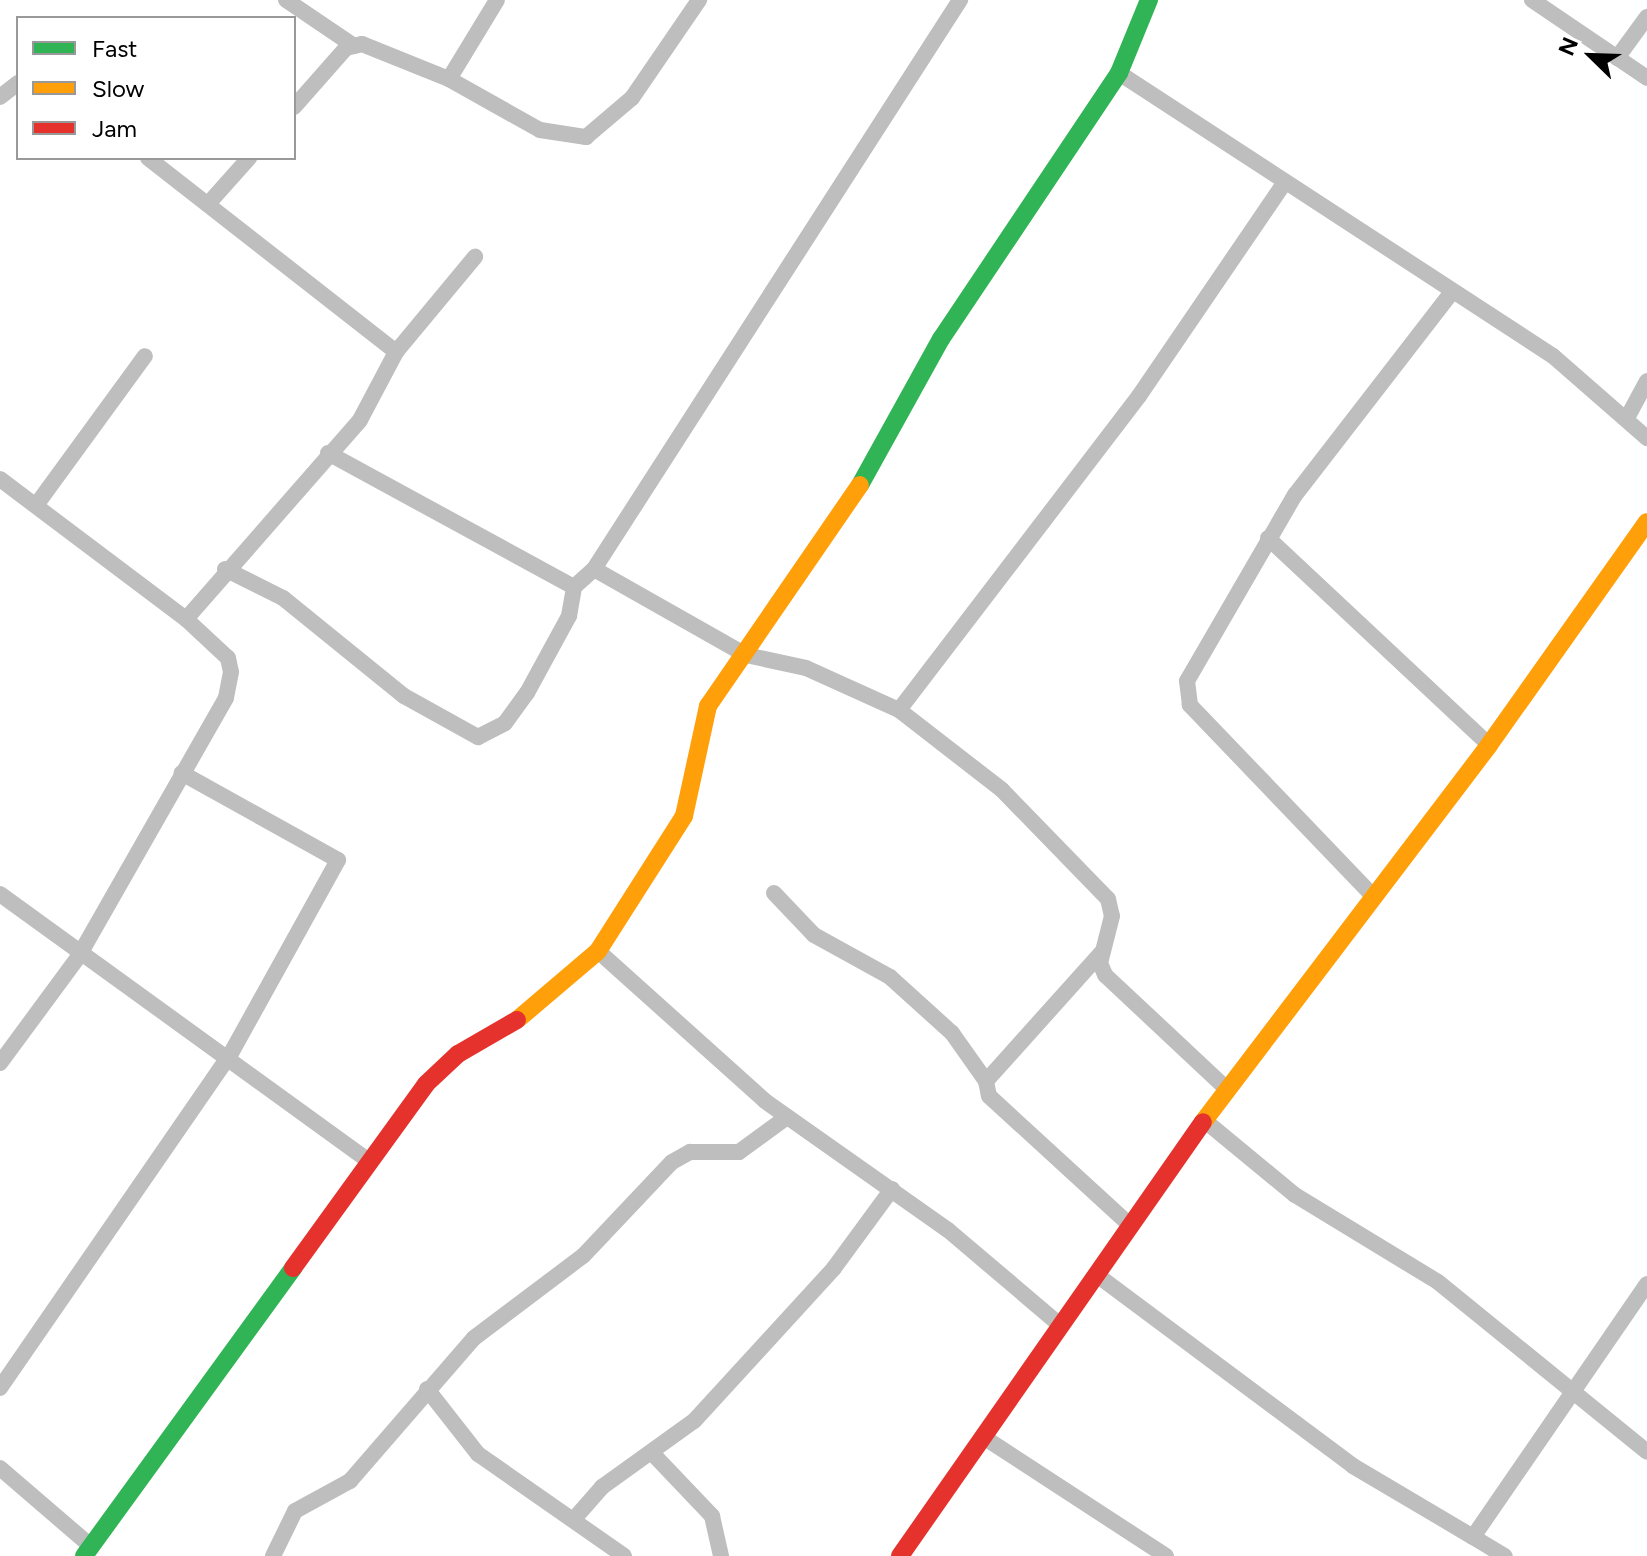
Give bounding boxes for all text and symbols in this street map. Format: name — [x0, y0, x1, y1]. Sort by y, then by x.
legend — [16, 16, 296, 160]
north arrow — [1551, 16, 1631, 96]
text: N — [1553, 33, 1584, 60]
text: Fast — [92, 34, 137, 63]
text: Slow — [92, 74, 144, 103]
text: Jam — [92, 114, 137, 143]

